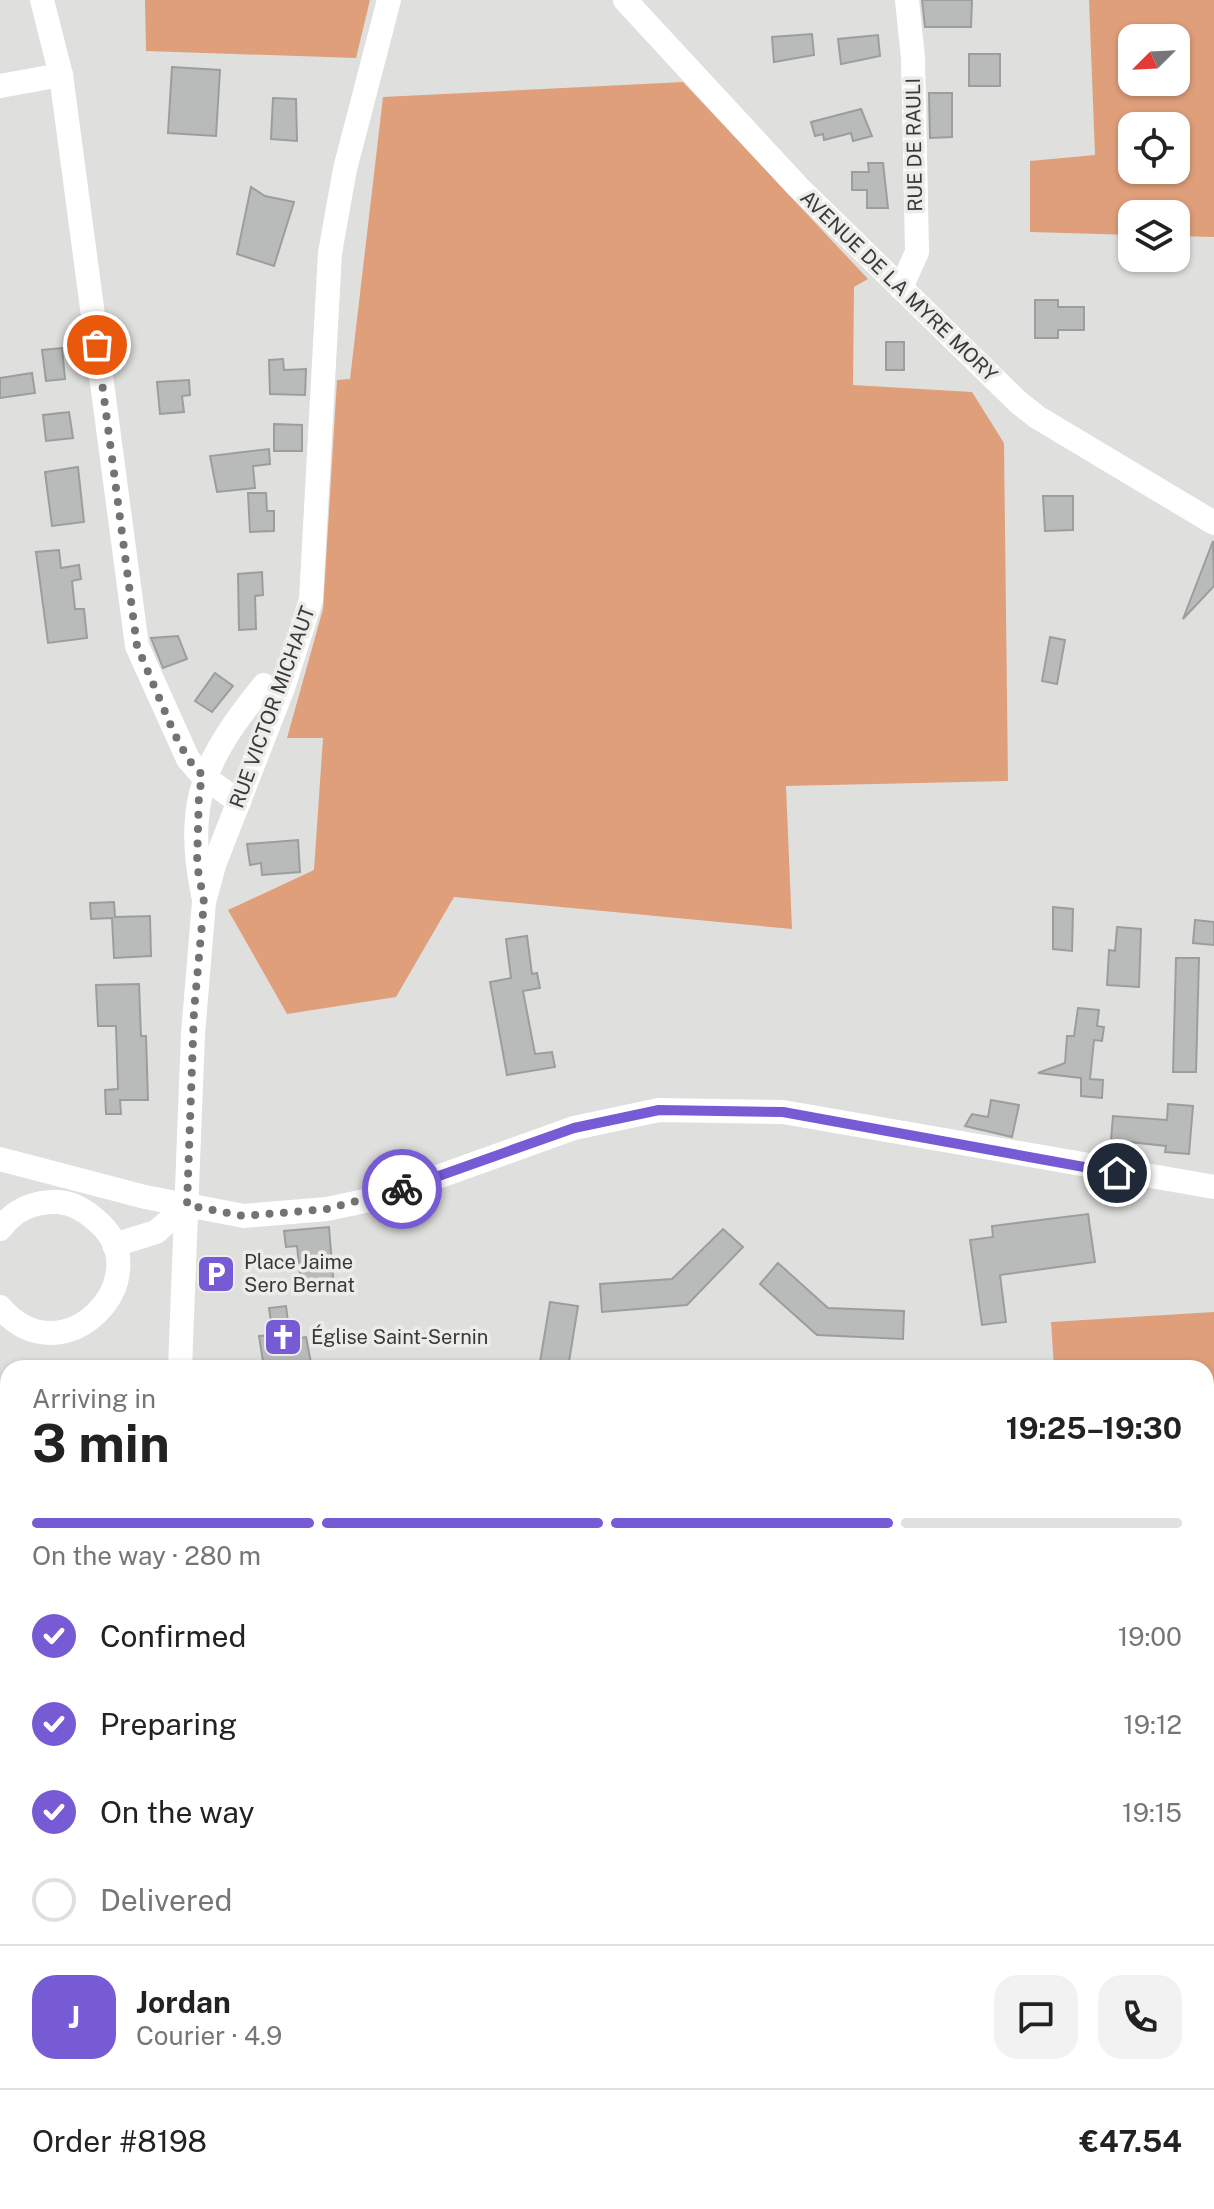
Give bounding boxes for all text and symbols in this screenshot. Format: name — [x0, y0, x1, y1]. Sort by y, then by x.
north arrow — [1118, 24, 1190, 96]
map controls — [1118, 24, 1190, 272]
street label: RUE DE RAULI — [901, 78, 927, 212]
button: locate — [1118, 112, 1190, 184]
street label: AVENUE DE LA MYRE MORY — [795, 185, 1003, 387]
button: layers — [1118, 200, 1190, 272]
pin — [63, 311, 131, 379]
icon: bag — [75, 323, 119, 367]
street label: RUE VICTOR MICHAUT — [224, 603, 320, 811]
pin — [1083, 1139, 1151, 1207]
courier — [362, 1149, 442, 1229]
icon: home — [1095, 1151, 1139, 1195]
icon: bike — [380, 1167, 424, 1211]
place label: Place Jaime Sero Bernat — [244, 1250, 355, 1297]
parking icon: Place Jaime Sero Bernat — [195, 1253, 237, 1295]
church icon: Église Saint-Sernin — [262, 1316, 304, 1358]
place label: Église Saint-Sernin — [311, 1324, 488, 1349]
text: Arriving in — [32, 1383, 156, 1414]
text: 19:25–19:30 — [1006, 1410, 1182, 1446]
text: 3 min — [32, 1413, 170, 1474]
text: On the way · 280 m — [32, 1540, 261, 1571]
icon: check — [32, 1614, 76, 1658]
text: Confirmed — [100, 1618, 246, 1654]
text: 19:00 — [1118, 1621, 1182, 1652]
icon: check — [32, 1702, 76, 1746]
text: Preparing — [100, 1706, 237, 1742]
text: 19:12 — [1123, 1709, 1182, 1740]
icon: check — [32, 1790, 76, 1834]
text: On the way — [100, 1794, 254, 1830]
text: 19:15 — [1122, 1797, 1182, 1828]
text: Delivered — [100, 1882, 232, 1918]
button: chat — [994, 1975, 1078, 2059]
button: phone — [1098, 1975, 1182, 2059]
text: Jordan — [136, 1984, 231, 2020]
text: J — [68, 1999, 80, 2035]
text: Courier · 4.9 — [136, 2020, 282, 2051]
text: Order #8198 — [32, 2123, 207, 2159]
text: €47.54 — [1079, 2123, 1182, 2159]

